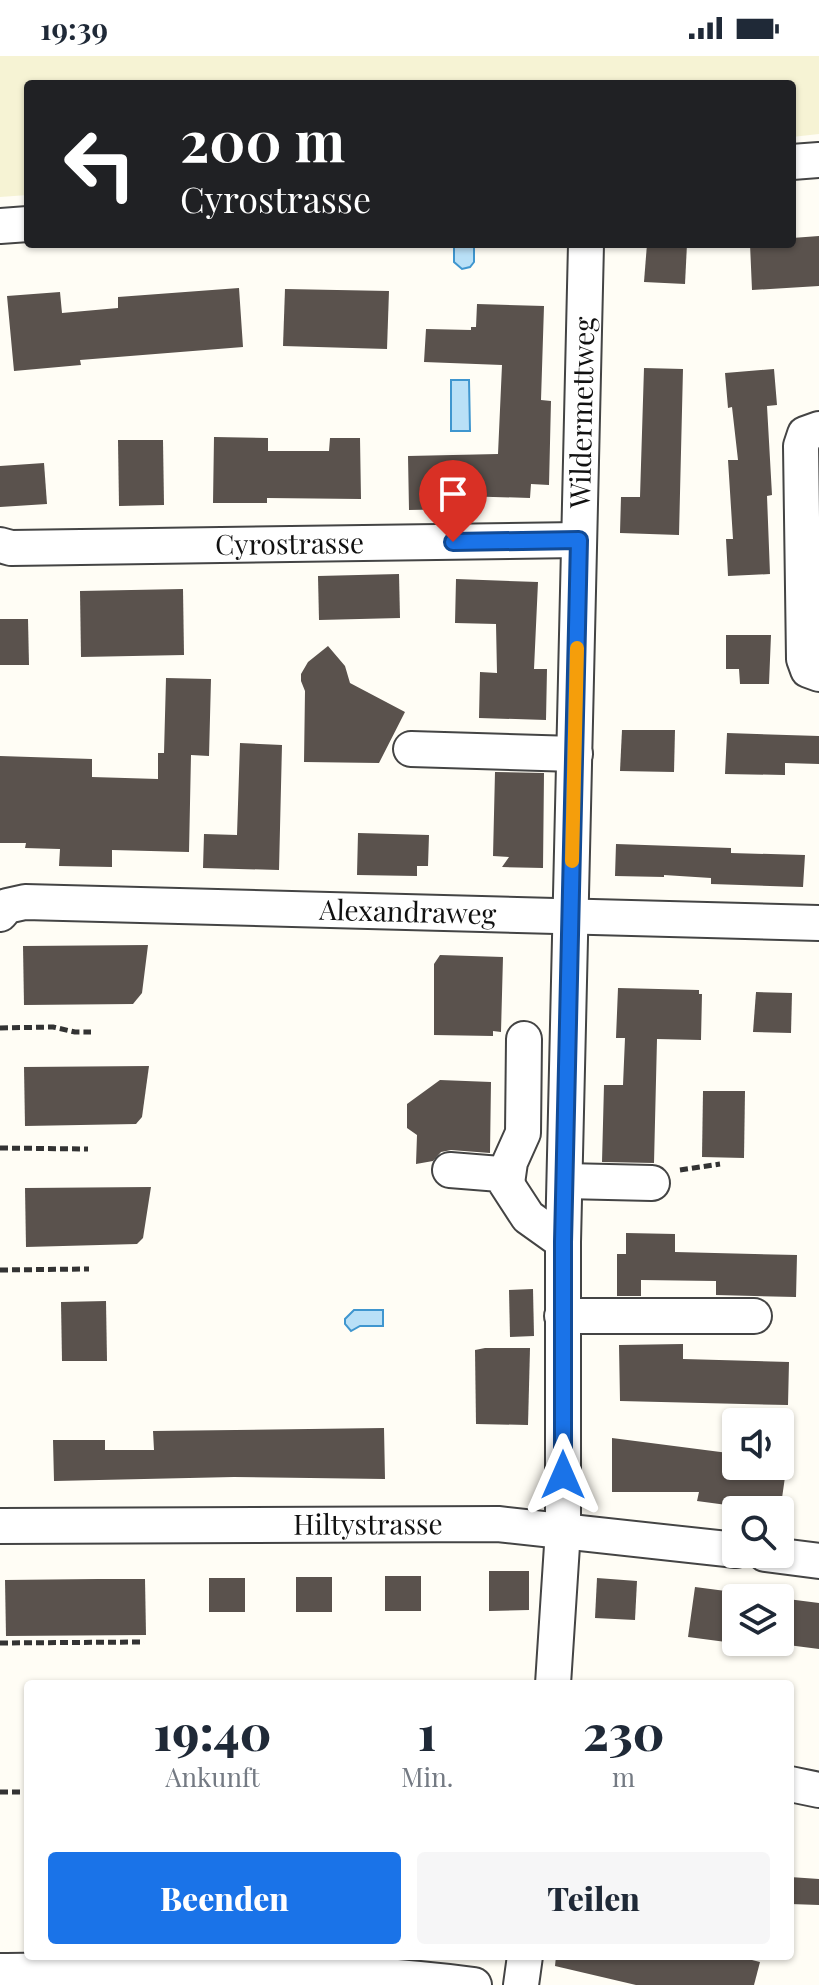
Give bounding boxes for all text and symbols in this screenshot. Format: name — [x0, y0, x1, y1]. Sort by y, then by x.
text: 19:39 — [40, 8, 108, 48]
text: 200 m — [180, 102, 345, 177]
icon: left — [48, 112, 152, 216]
text: Cyrostrasse — [180, 174, 371, 222]
street label: Wildermettweg — [560, 316, 601, 510]
pin — [419, 460, 487, 542]
icon: arrive — [431, 472, 475, 516]
street label: Cyrostrasse — [215, 523, 364, 562]
street label: Alexandraweg — [318, 890, 497, 931]
map controls — [722, 1408, 794, 1656]
button: sound — [722, 1408, 794, 1480]
position arrow — [521, 1433, 605, 1517]
button: search — [722, 1496, 794, 1568]
street label: Hiltystrasse — [293, 1504, 443, 1542]
button: layers — [722, 1584, 794, 1656]
text: 19:40 — [154, 1699, 271, 1763]
text: 1 — [418, 1699, 436, 1763]
text: 230 — [583, 1699, 664, 1763]
text: Ankunft — [165, 1759, 260, 1794]
text: Min. — [401, 1759, 453, 1794]
text: m — [612, 1759, 635, 1794]
button: Beenden — [48, 1852, 401, 1944]
button: Teilen — [417, 1852, 770, 1944]

